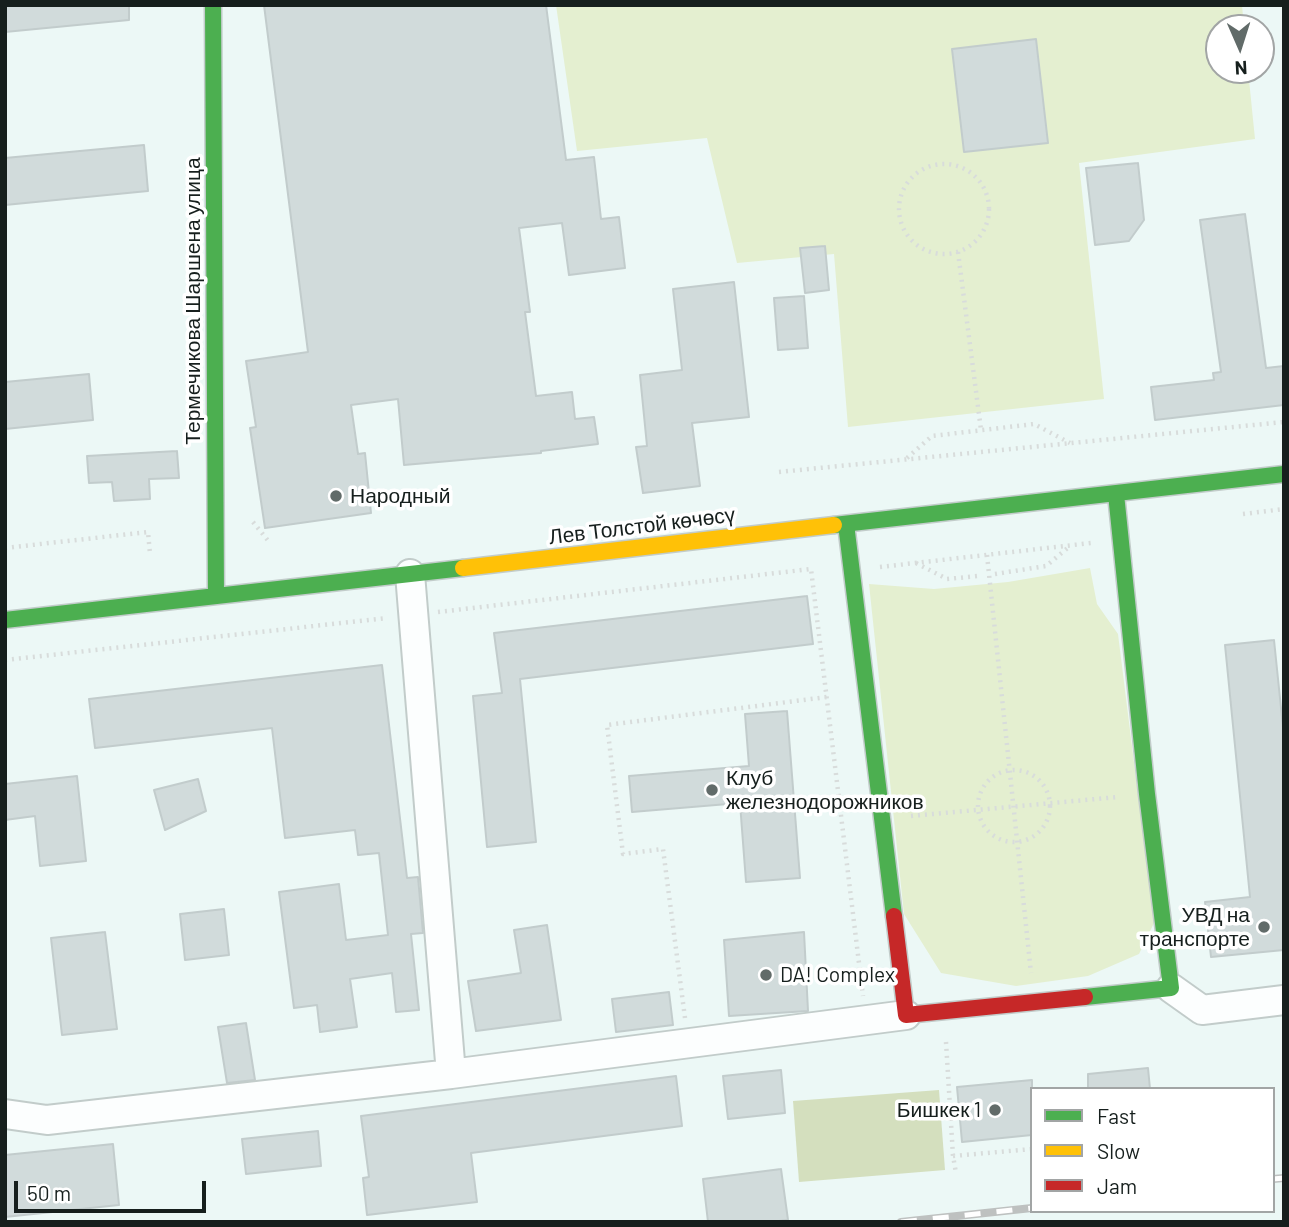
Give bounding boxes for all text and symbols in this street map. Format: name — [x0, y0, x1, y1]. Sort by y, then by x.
north arrow — [1205, 14, 1275, 84]
text: N — [1234, 57, 1248, 80]
street label: Термечикова Шаршена улица — [180, 157, 206, 445]
place label: Народный — [350, 483, 450, 509]
marker: Народный — [328, 488, 344, 504]
street label: Лев Толстой көчөсү — [547, 502, 737, 550]
place label: Клуб железнодорожников — [726, 765, 924, 815]
marker: Клуб железнодорожников — [704, 782, 720, 798]
place label: УВД на транспорте — [1140, 902, 1250, 952]
marker: УВД на транспорте — [1256, 919, 1272, 935]
place label: DA! Complex — [780, 962, 895, 988]
marker: DA! Complex — [758, 967, 774, 983]
legend — [1030, 1087, 1275, 1213]
place label: Бишкек 1 — [897, 1097, 981, 1123]
marker: Бишкек 1 — [987, 1102, 1003, 1118]
text: Fast — [1097, 1103, 1137, 1128]
text: Slow — [1097, 1138, 1140, 1163]
scale bar — [18, 1168, 210, 1212]
text: Jam — [1097, 1173, 1137, 1198]
text: 50 m — [27, 1180, 71, 1205]

